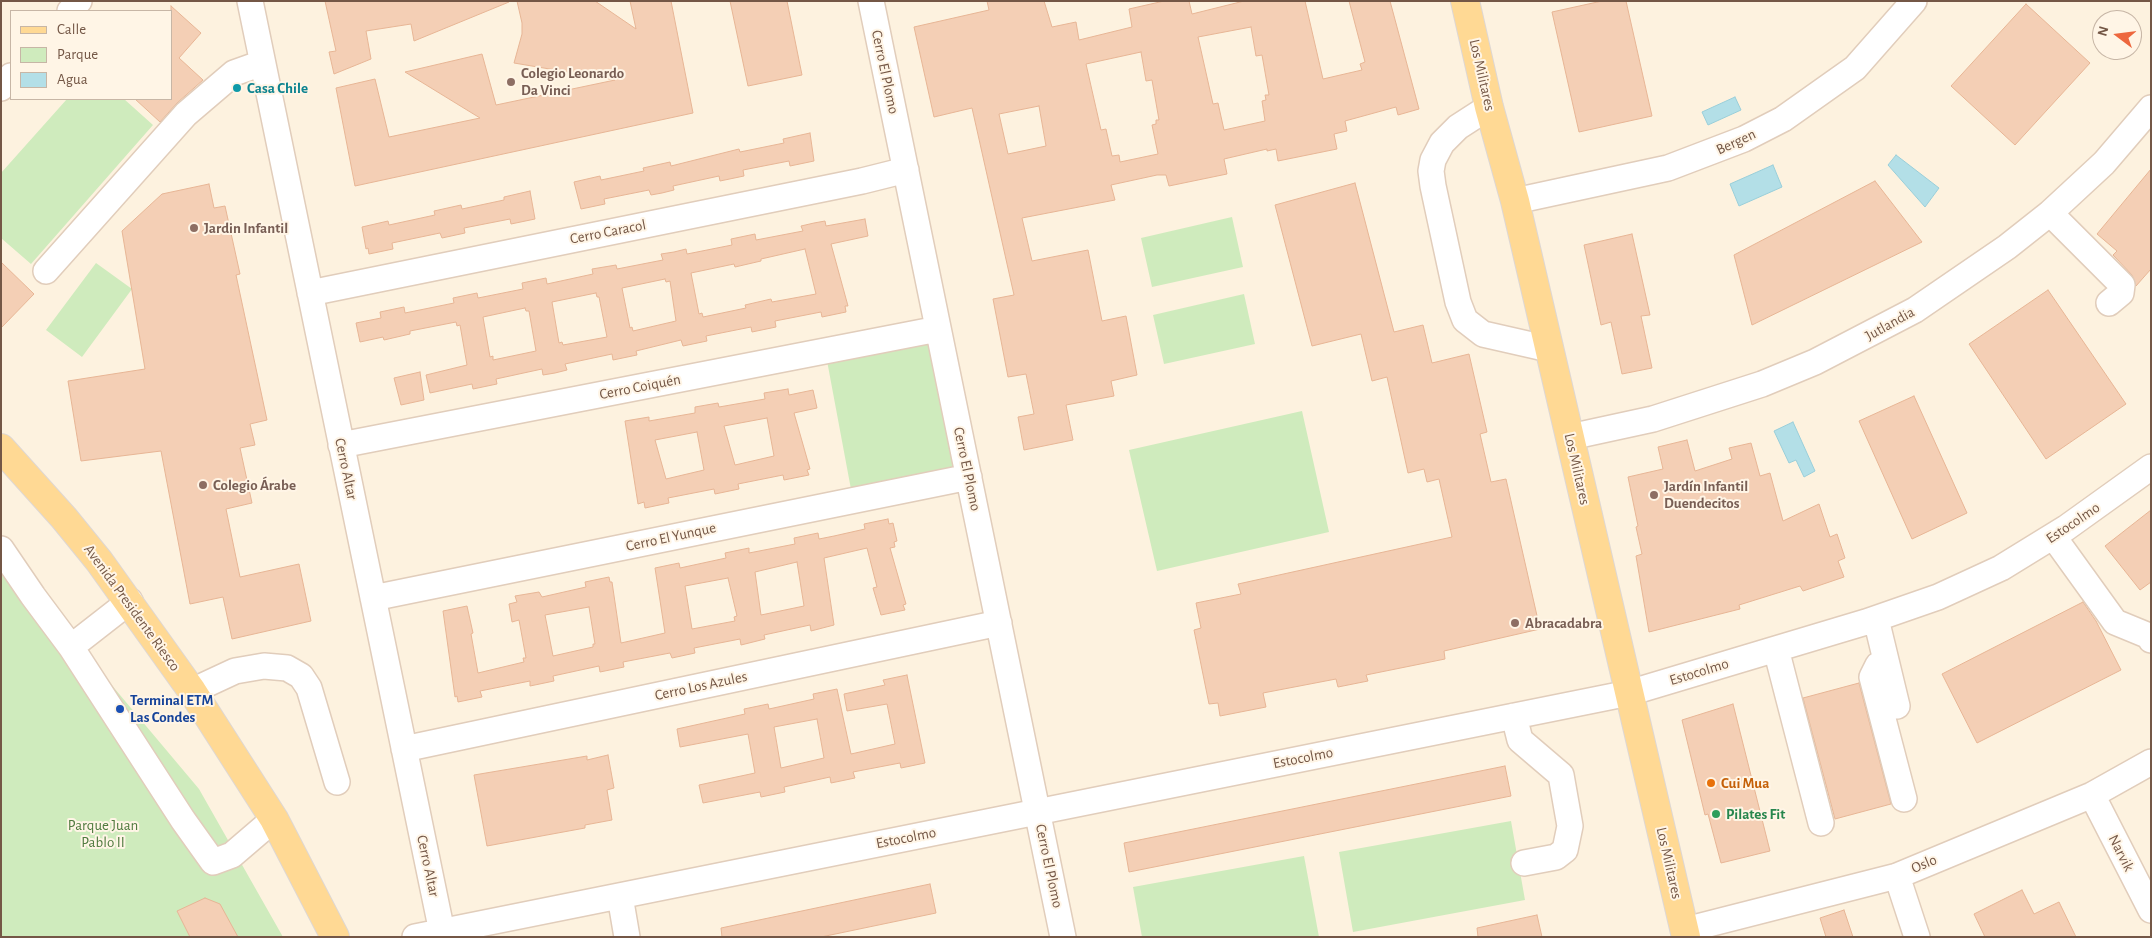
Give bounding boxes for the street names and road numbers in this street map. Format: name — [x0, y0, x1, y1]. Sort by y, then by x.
street label: Cerro El Plomo — [867, 28, 903, 116]
street label: Los Militares — [1465, 37, 1499, 113]
street label: Bergen — [1713, 125, 1759, 159]
street label: Cerro Caracol — [569, 216, 647, 248]
street label: Jutlandia — [1862, 303, 1918, 345]
street label: Cerro Coiquén — [598, 370, 682, 404]
street label: Cerro El Plomo — [949, 425, 985, 513]
street label: Los Militares — [1560, 431, 1594, 507]
street label: Cerro Altar — [331, 436, 361, 502]
street label: Estocolmo — [2043, 499, 2103, 547]
street label: Cerro El Yunque — [624, 519, 718, 555]
street label: Avenida Presidente Riesco — [80, 541, 184, 675]
street label: Estocolmo — [1667, 654, 1731, 690]
street label: Cerro Los Azules — [653, 667, 749, 705]
street label: Estocolmo — [1271, 743, 1335, 773]
street label: Cerro El Plomo — [1031, 822, 1067, 910]
street label: Estocolmo — [874, 823, 938, 853]
street label: Los Militares — [1652, 825, 1686, 901]
street label: Narvik — [2104, 832, 2138, 874]
street label: Cerro Altar — [413, 833, 443, 899]
street label: Oslo — [1908, 851, 1940, 877]

